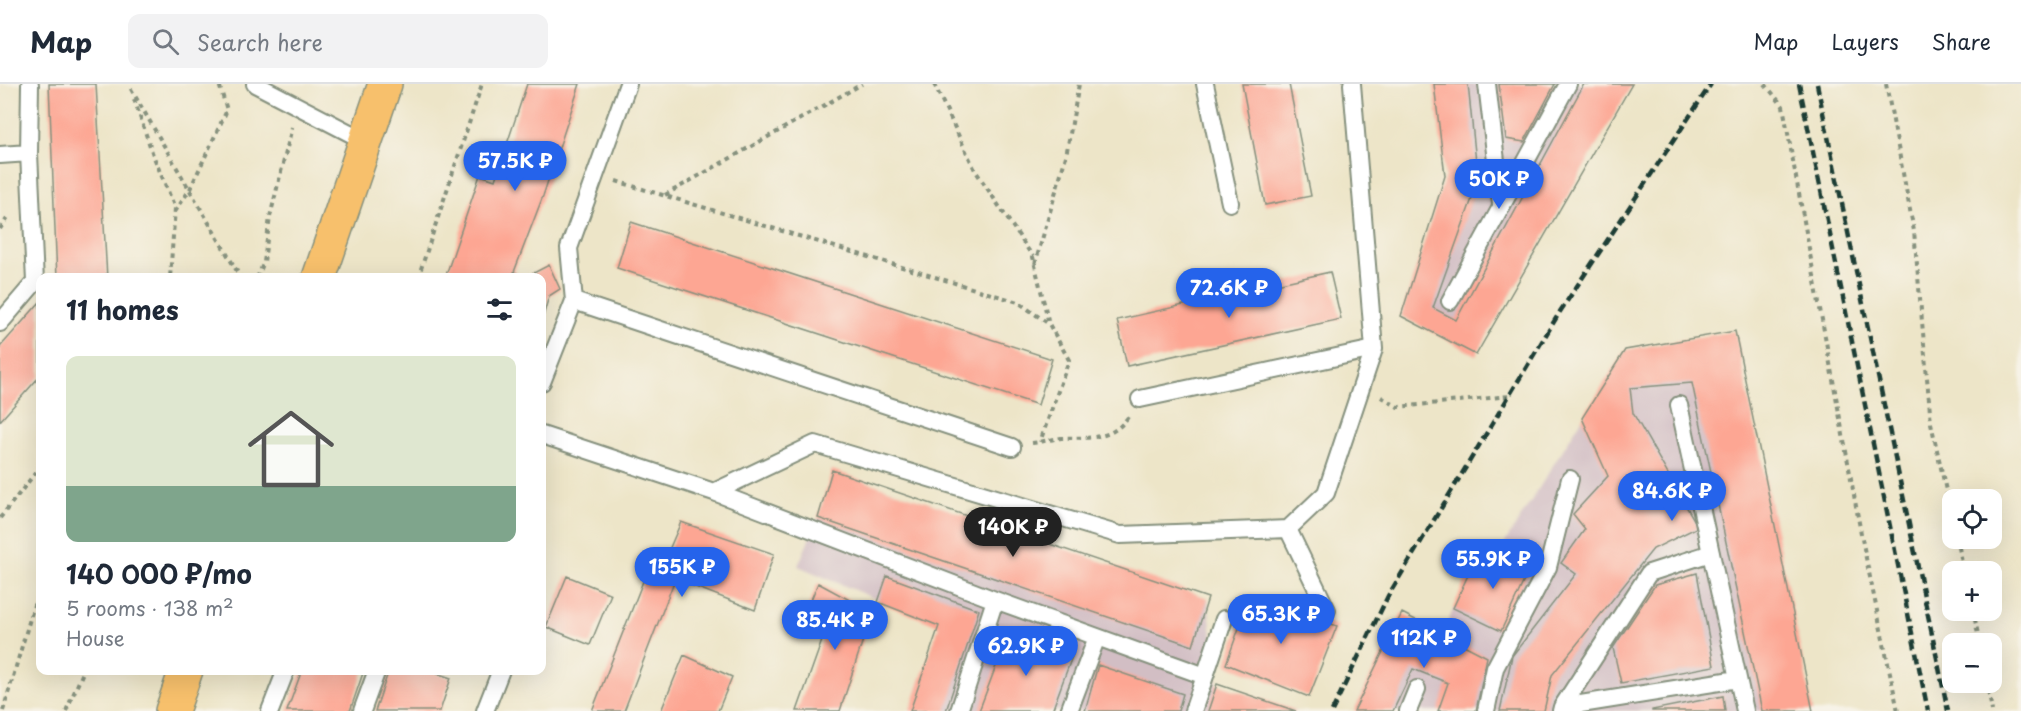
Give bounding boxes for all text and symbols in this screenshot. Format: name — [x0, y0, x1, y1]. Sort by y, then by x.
search box — [128, 14, 548, 68]
text: Map — [30, 20, 92, 63]
icon: search — [149, 25, 182, 58]
text: Search here — [197, 25, 323, 58]
text: Map — [1754, 25, 1798, 57]
text: Layers — [1831, 25, 1899, 57]
text: Share — [1932, 25, 1991, 57]
pin: 57.5K ₽ — [460, 141, 570, 192]
text: 57.5K ₽ — [477, 145, 553, 175]
pin: 50K ₽ — [1457, 159, 1541, 210]
text: 50K ₽ — [1469, 163, 1529, 193]
pin: 72.6K ₽ — [1174, 268, 1284, 319]
text: 72.6K ₽ — [1190, 272, 1268, 302]
text: 11 homes — [66, 290, 179, 329]
icon: filters — [483, 293, 516, 326]
icon: home — [237, 395, 345, 503]
pin: 84.6K ₽ — [1617, 471, 1727, 522]
text: 84.6K ₽ — [1632, 475, 1712, 505]
map controls — [1942, 489, 2002, 693]
button: locate — [1942, 489, 2002, 549]
pin: 140K ₽ — [964, 507, 1062, 558]
text: 140K ₽ — [978, 511, 1048, 541]
pin: 55.9K ₽ — [1438, 539, 1548, 590]
text: 55.9K ₽ — [1455, 543, 1531, 573]
pin: 155K ₽ — [633, 547, 731, 598]
text: 155K ₽ — [649, 551, 715, 581]
text: 140 000 ₽/mo — [66, 554, 252, 593]
button: + — [1942, 561, 2002, 621]
text: 5 rooms · 138 m² — [66, 593, 234, 623]
pin: 65.3K ₽ — [1226, 594, 1336, 645]
text: 65.3K ₽ — [1242, 598, 1320, 628]
pin: 85.4K ₽ — [780, 600, 890, 651]
text: 85.4K ₽ — [796, 604, 874, 634]
pin: 112K ₽ — [1375, 618, 1473, 669]
text: 112K ₽ — [1391, 622, 1457, 652]
text: House — [66, 623, 125, 653]
pin: 62.9K ₽ — [971, 626, 1081, 677]
text: 62.9K ₽ — [988, 630, 1064, 660]
button: − — [1942, 633, 2002, 693]

